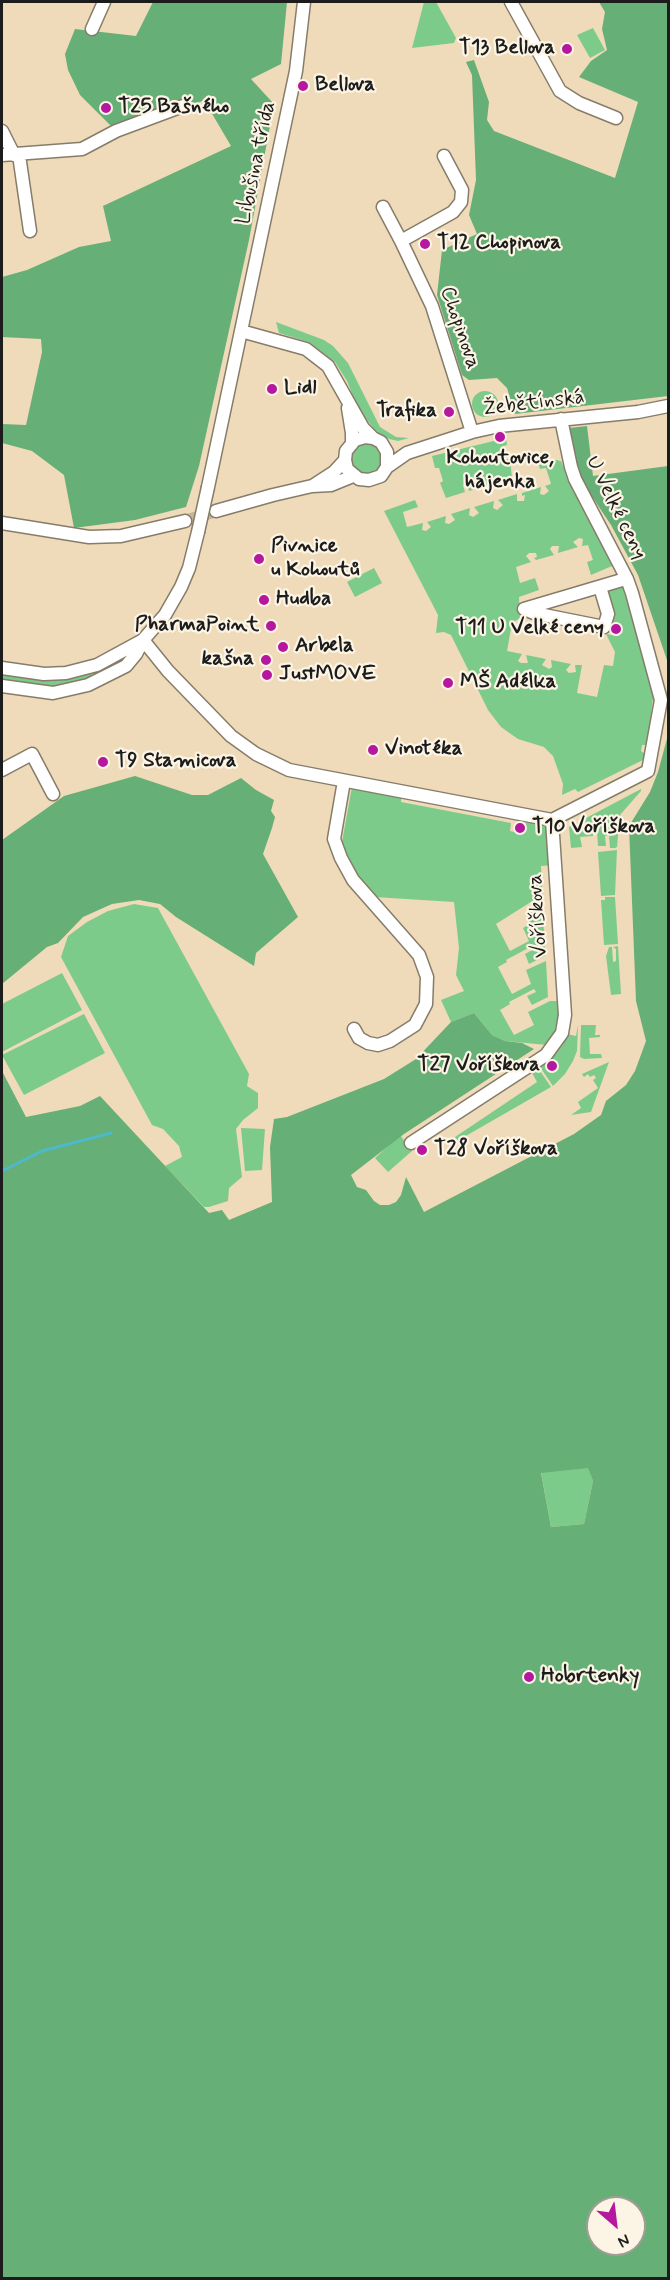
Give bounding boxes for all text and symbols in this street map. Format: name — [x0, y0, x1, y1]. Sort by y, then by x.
place label: T13 Bellova — [459, 36, 555, 62]
marker: T13 Bellova — [560, 42, 574, 56]
place label: Bellova — [315, 73, 375, 99]
marker: Bellova — [296, 79, 310, 93]
place label: T25 Bašného — [118, 95, 229, 121]
street label: Libušina třída — [232, 99, 282, 227]
marker: T25 Bašného — [99, 101, 113, 115]
place label: T12 Chopinova — [437, 231, 561, 257]
marker: T12 Chopinova — [418, 237, 432, 251]
street label: Chopinova — [433, 283, 485, 373]
place label: Lidl — [284, 376, 316, 402]
marker: Lidl — [265, 382, 279, 396]
street label: Žebětínská — [482, 385, 586, 423]
place label: Trafika — [376, 399, 437, 425]
marker: Trafika — [442, 405, 456, 419]
marker: Kohoutovice, hájenka — [493, 430, 507, 444]
place label: Kohoutovice, hájenka — [446, 446, 554, 496]
street label: U Velké ceny — [579, 452, 651, 564]
place label: Pivnice u Kohoutů — [271, 534, 360, 584]
marker: Pivnice u Kohoutů — [252, 552, 266, 566]
place label: Hudba — [276, 587, 331, 613]
marker: Hudba — [257, 593, 271, 607]
place label: PharmaPoint — [135, 613, 259, 639]
place label: T11 U Velké ceny — [455, 616, 604, 642]
marker: PharmaPoint — [264, 619, 278, 633]
marker: T11 U Velké ceny — [609, 622, 623, 636]
place label: Arbela — [295, 634, 354, 660]
marker: Arbela — [276, 640, 290, 654]
place label: kašna — [202, 647, 254, 673]
marker: kašna — [259, 653, 273, 667]
place label: JustMOVE — [279, 662, 376, 688]
marker: JustMOVE — [260, 668, 274, 682]
place label: MŠ Adélka — [460, 670, 556, 696]
marker: MŠ Adélka — [441, 676, 455, 690]
place label: Vinotéka — [385, 737, 462, 763]
marker: Vinotéka — [366, 743, 380, 757]
place label: T9 Stamicova — [115, 749, 236, 775]
marker: T9 Stamicova — [96, 755, 110, 769]
place label: T10 Voříškova — [532, 815, 655, 841]
marker: T10 Voříškova — [513, 821, 527, 835]
street label: Voříškova — [523, 873, 555, 959]
place label: T27 Voříškova — [417, 1053, 540, 1079]
marker: T27 Voříškova — [545, 1059, 559, 1073]
place label: T28 Voříškova — [434, 1137, 558, 1163]
marker: T28 Voříškova — [415, 1143, 429, 1157]
place label: Hobrtenky — [541, 1664, 639, 1690]
marker: Hobrtenky — [522, 1670, 536, 1684]
north arrow — [586, 2196, 646, 2256]
text: N — [614, 2229, 633, 2252]

